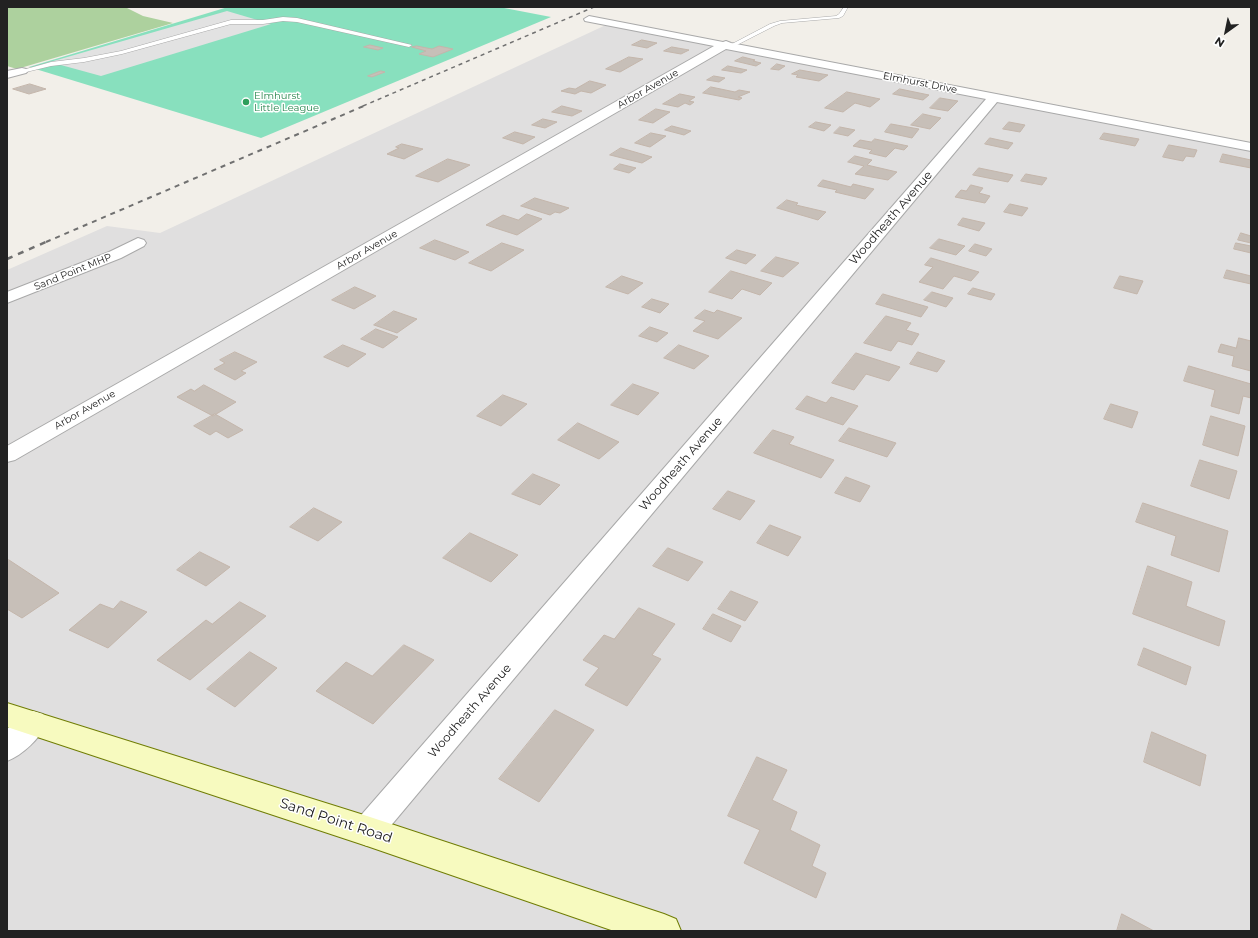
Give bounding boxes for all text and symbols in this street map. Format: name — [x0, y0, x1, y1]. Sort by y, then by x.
north arrow — [1206, 12, 1246, 52]
text: N — [1212, 34, 1227, 50]
street label: Arbor Avenue — [615, 67, 681, 111]
street label: Elmhurst Drive — [882, 70, 958, 96]
place label: Elmhurst Little League — [254, 90, 319, 114]
marker: Elmhurst Little League — [241, 97, 251, 107]
street label: Woodheath Avenue — [846, 168, 936, 268]
street label: Arbor Avenue — [334, 228, 400, 272]
street label: Sand Point MHP — [32, 251, 114, 293]
street label: Arbor Avenue — [52, 388, 118, 432]
street label: Woodheath Avenue — [636, 414, 726, 514]
street label: Woodheath Avenue — [425, 661, 515, 761]
street label: Sand Point Road — [278, 795, 394, 847]

